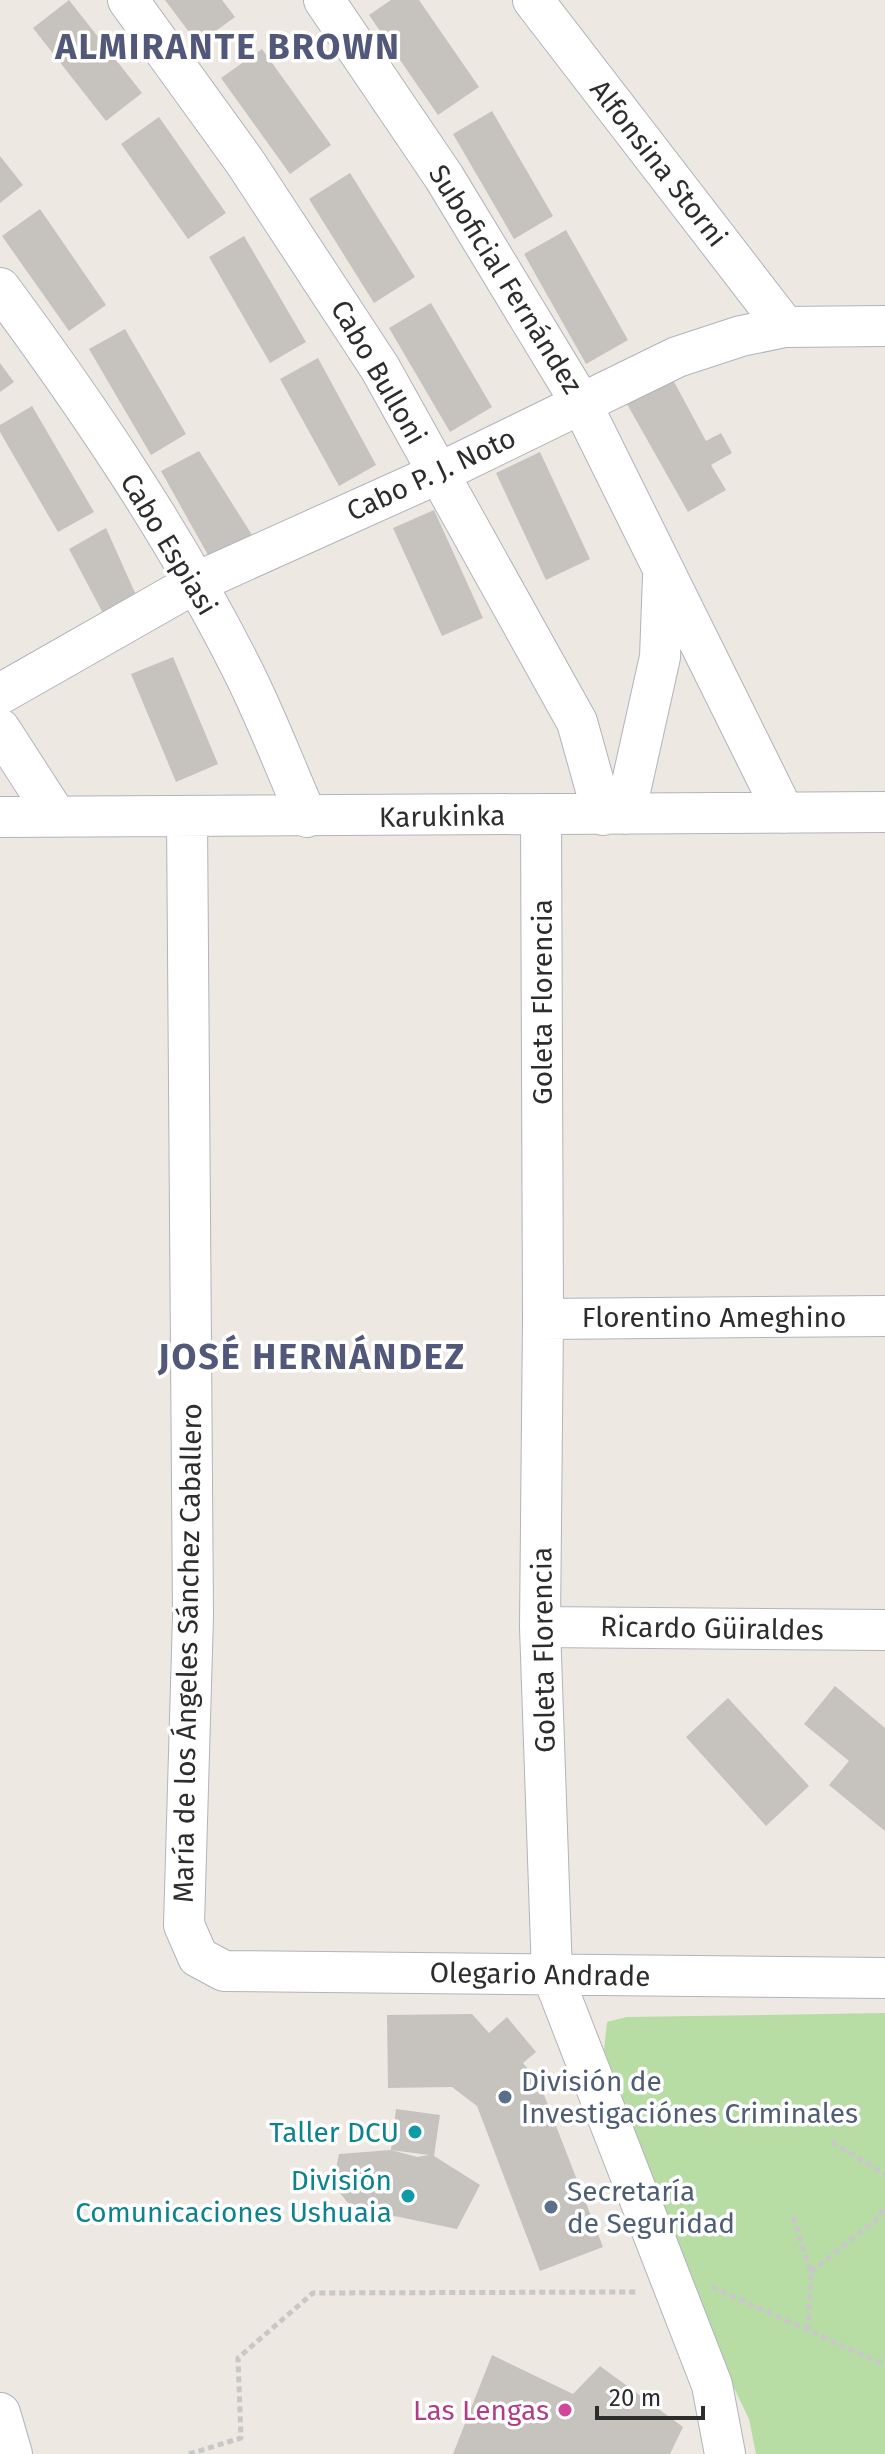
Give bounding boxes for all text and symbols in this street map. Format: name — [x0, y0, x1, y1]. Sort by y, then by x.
district label: ALMIRANTE BROWN — [54, 25, 401, 69]
street label: Alfonsina Storni — [583, 73, 734, 253]
street label: Suboficial Fernández — [422, 159, 589, 400]
street label: Cabo Bulloni — [324, 294, 433, 450]
street label: Cabo P. J. Noto — [342, 421, 521, 528]
street label: Cabo Espiasi — [113, 467, 224, 621]
street label: Karukinka — [379, 799, 505, 834]
street label: Goleta Florencia — [526, 899, 559, 1105]
street label: Florentino Ameghino — [582, 1301, 846, 1334]
district label: JOSÉ HERNÁNDEZ — [157, 1334, 466, 1379]
street label: María de los Ángeles Sánchez Caballero — [167, 1403, 208, 1903]
street label: Goleta Florencia — [525, 1547, 562, 1753]
street label: Ricardo Güiraldes — [600, 1610, 824, 1647]
street label: Olegario Andrade — [429, 1956, 651, 1993]
place label: División de Investigaciónes Criminales — [521, 2065, 858, 2130]
marker: División de Investigaciónes Criminales — [496, 2088, 514, 2106]
place label: Taller DCU — [269, 2116, 399, 2149]
marker: Taller DCU — [406, 2123, 424, 2141]
place label: División Comunicaciones Ushuaia — [75, 2164, 392, 2229]
place label: Secretaría de Seguridad — [567, 2175, 735, 2240]
marker: División Comunicaciones Ushuaia — [399, 2187, 417, 2205]
marker: Secretaría de Seguridad — [542, 2198, 560, 2216]
scale bar — [597, 2370, 703, 2420]
text: 20 m — [609, 2384, 661, 2412]
place label: Las Lengas — [413, 2394, 549, 2427]
marker: Las Lengas — [556, 2401, 574, 2419]

